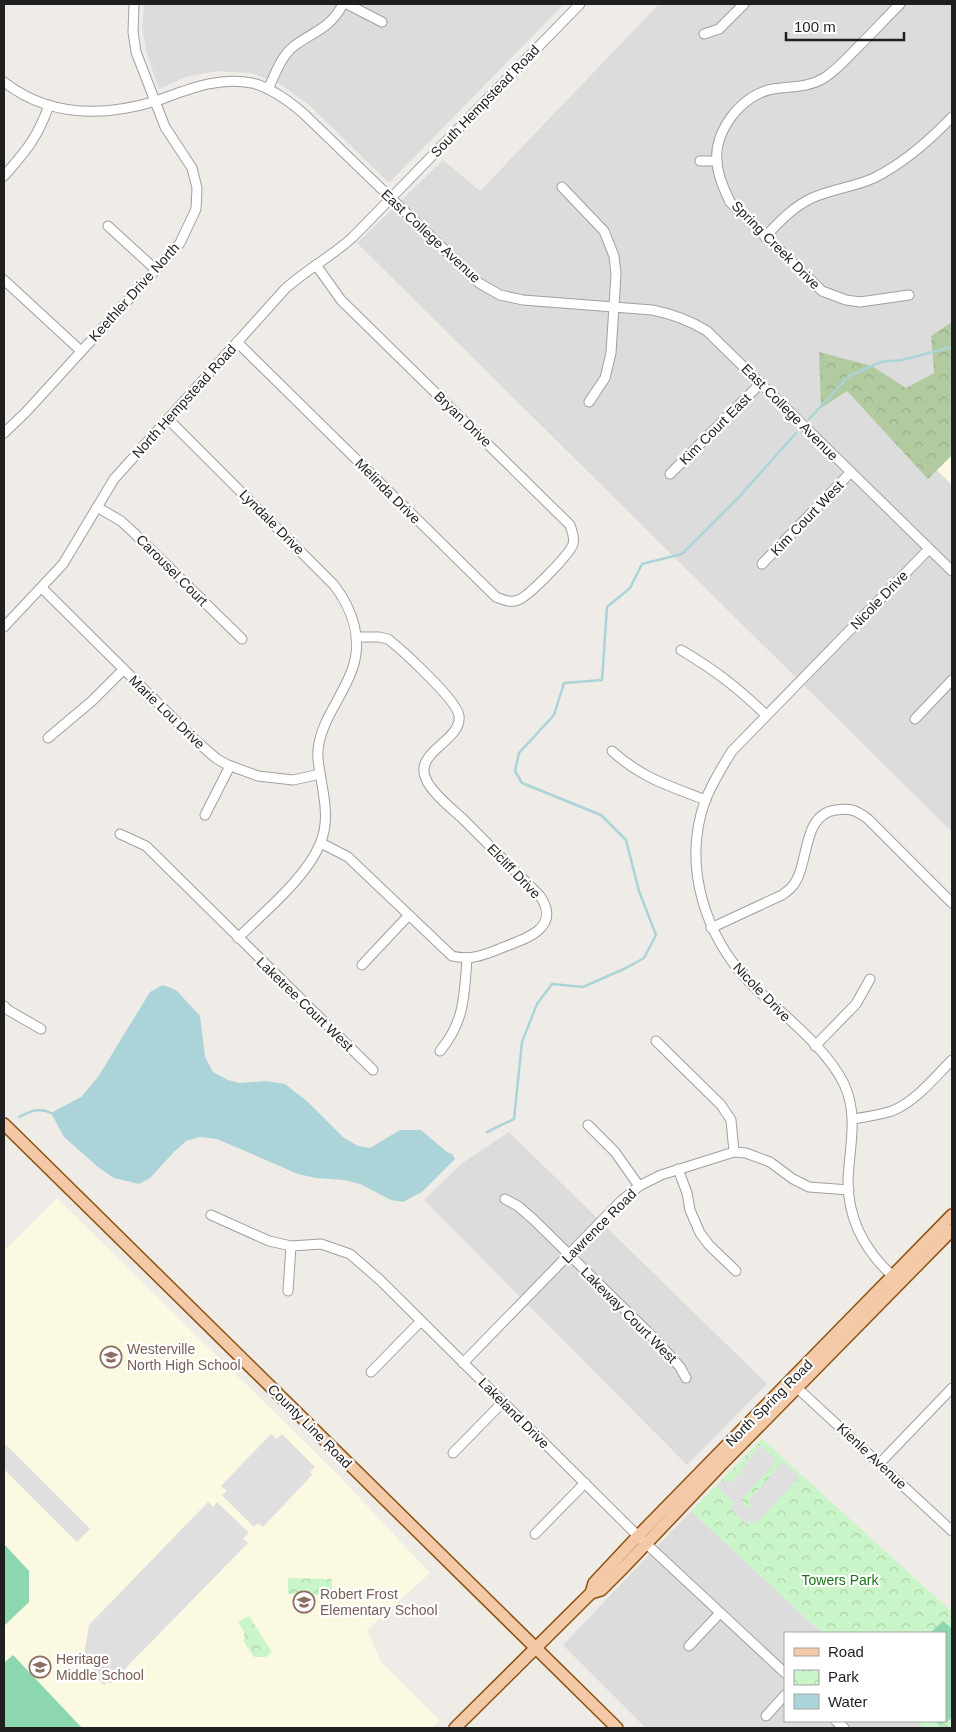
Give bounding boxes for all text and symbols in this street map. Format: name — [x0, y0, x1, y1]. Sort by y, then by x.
scale bar — [786, 10, 904, 42]
text: 100 m — [794, 18, 836, 35]
street label: South Hempstead Road — [427, 42, 543, 160]
street label: East College Avenue — [378, 186, 484, 286]
street label: Spring Creek Drive — [729, 198, 824, 293]
street label: Keethler Drive North — [86, 240, 182, 344]
street label: North Hempstead Road — [129, 341, 239, 461]
street label: East College Avenue — [738, 360, 842, 464]
street label: Bryan Drive — [431, 388, 495, 450]
street label: Kim Court East — [676, 390, 754, 468]
street label: Melinda Drive — [352, 455, 424, 527]
street label: Kim Court West — [767, 477, 847, 559]
street label: Lyndale Drive — [236, 486, 308, 558]
street label: Carousel Court — [133, 531, 211, 609]
street label: Nicole Drive — [847, 567, 911, 633]
street label: Marie Lou Drive — [126, 672, 208, 752]
street label: Elcliff Drive — [484, 840, 544, 902]
street label: Laketree Court West — [253, 954, 357, 1054]
street label: Nicole Drive — [730, 959, 794, 1025]
street label: Lawrence Road — [559, 1186, 639, 1266]
street label: Lakeway Court West — [578, 1264, 680, 1366]
place label: Westerville North High School — [127, 1341, 241, 1373]
school or university icon: Westerville North High School — [99, 1345, 123, 1369]
street label: North Spring Road — [722, 1356, 816, 1450]
street label: Lakeland Drive — [475, 1374, 553, 1452]
street label: County Line Road — [265, 1381, 355, 1471]
street label: Kienle Avenue — [834, 1420, 910, 1492]
park label: Towers Park — [801, 1572, 880, 1588]
place label: Robert Frost Elementary School — [320, 1586, 438, 1618]
school or university icon: Robert Frost Elementary School — [292, 1590, 316, 1614]
legend — [784, 1632, 946, 1722]
text: Road — [828, 1643, 864, 1660]
place label: Heritage Middle School — [56, 1651, 144, 1683]
school or university icon: Heritage Middle School — [28, 1655, 52, 1679]
text: Park — [828, 1668, 859, 1685]
text: Water — [828, 1693, 867, 1710]

